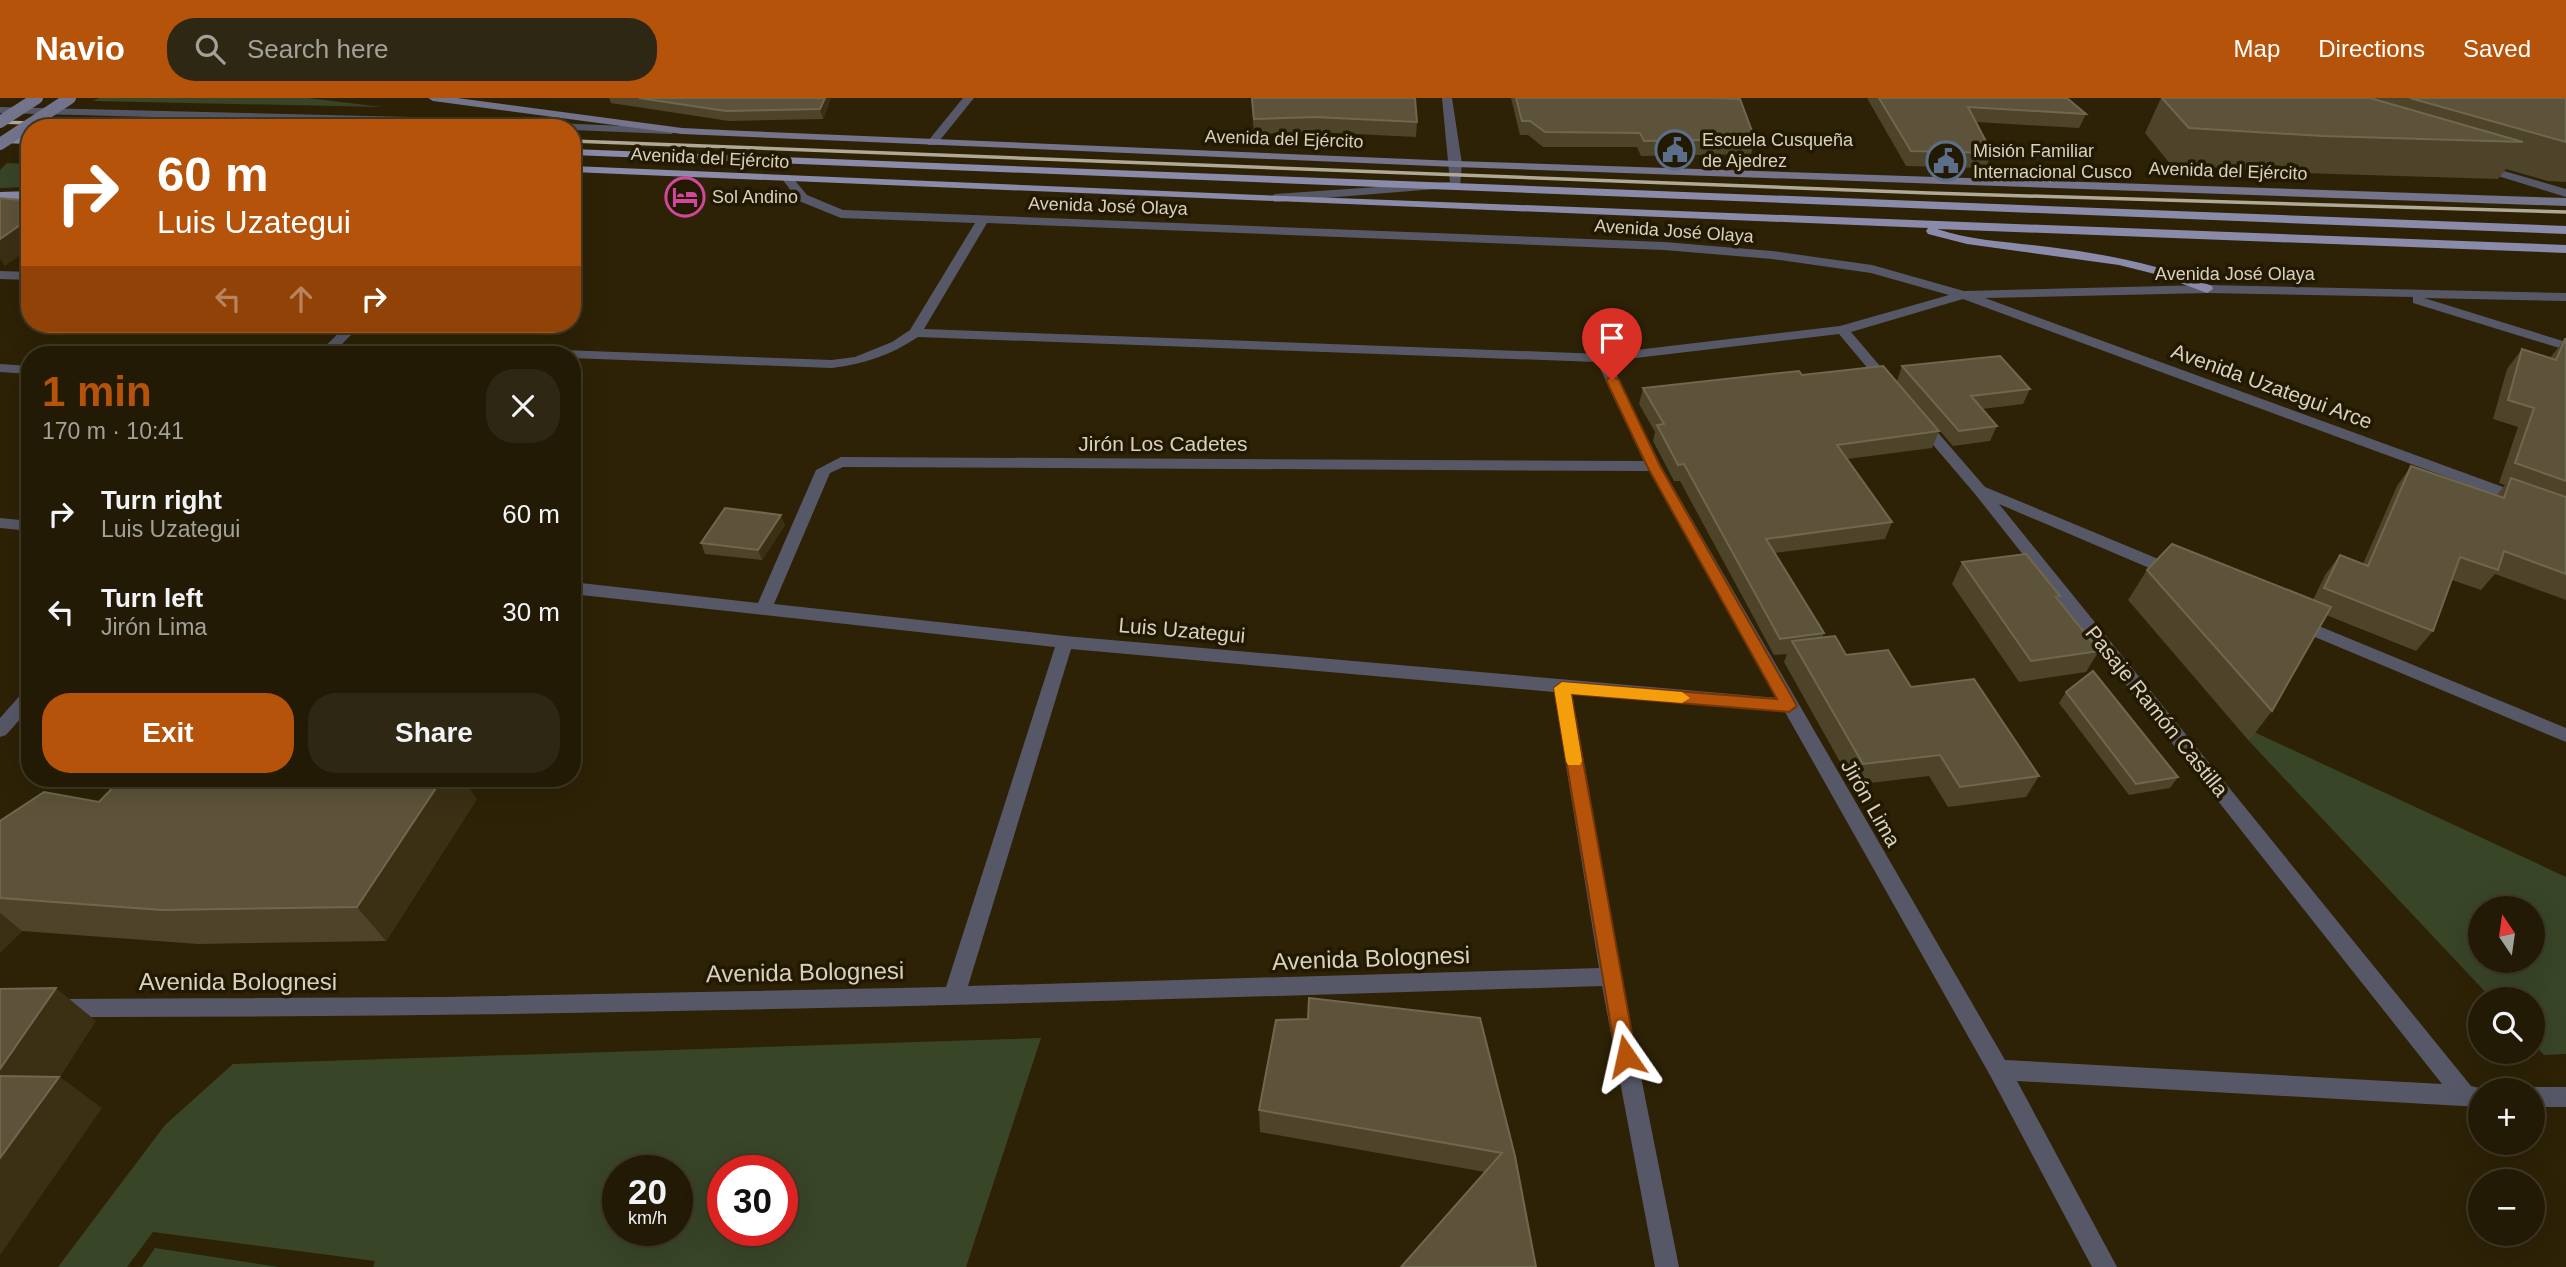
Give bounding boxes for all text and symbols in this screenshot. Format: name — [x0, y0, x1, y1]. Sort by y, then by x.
search box — [167, 18, 657, 81]
text: Navio — [35, 30, 125, 67]
icon: search — [191, 30, 229, 68]
text: Search here — [247, 34, 389, 64]
text: Map — [2234, 35, 2280, 62]
text: Directions — [2318, 35, 2425, 62]
text: Saved — [2463, 35, 2531, 62]
street label: Avenida del Ejército — [1204, 126, 1364, 152]
public building icon: Escuela Cusqueña de Ajedrez — [1654, 129, 1696, 171]
place label: Escuela Cusqueña de Ajedrez — [1702, 130, 1854, 171]
public building icon: Misión Familiar Internacional Cusco — [1925, 140, 1967, 182]
place label: Misión Familiar Internacional Cusco — [1973, 141, 2132, 182]
street label: Avenida del Ejército — [630, 144, 790, 172]
icon: right — [42, 147, 133, 238]
text: 60 m — [157, 147, 269, 201]
street label: Avenida del Ejército — [2148, 158, 2308, 184]
hotel icon: Sol Andino — [664, 176, 706, 218]
place label: Sol Andino — [712, 187, 798, 207]
street label: Avenida José Olaya — [1028, 193, 1189, 219]
text: Luis Uzategui — [157, 204, 351, 240]
street label: Avenida José Olaya — [1594, 215, 1755, 247]
street label: Avenida José Olaya — [2155, 264, 2316, 284]
icon: left — [209, 280, 247, 318]
icon: ahead — [282, 280, 320, 318]
icon: right — [355, 280, 393, 318]
pin — [1582, 308, 1642, 380]
icon: arrive — [1593, 319, 1631, 357]
street label: Avenida Uzategui Arce — [2168, 339, 2376, 433]
text: 1 min — [42, 368, 152, 415]
button: close — [486, 369, 560, 443]
text: 170 m · 10:41 — [42, 418, 184, 444]
street label: Jirón Los Cadetes — [1078, 432, 1248, 455]
text: Turn right — [101, 485, 222, 515]
icon: right — [42, 495, 80, 533]
text: 60 m — [502, 499, 560, 529]
text: Luis Uzategui — [101, 516, 240, 542]
text: Turn left — [101, 583, 203, 613]
icon: left — [42, 593, 80, 631]
text: 30 m — [502, 597, 560, 627]
street label: Luis Uzategui — [1118, 613, 1246, 647]
text: Jirón Lima — [101, 614, 207, 640]
street label: Pasaje Ramón Castilla — [2081, 621, 2233, 801]
button: Exit — [42, 693, 294, 773]
button: Share — [308, 693, 560, 773]
street label: Jirón Lima — [1837, 755, 1905, 851]
north arrow — [2468, 896, 2544, 973]
map controls — [2468, 896, 2545, 1246]
street label: Avenida Bolognesi — [1271, 941, 1471, 975]
street label: Avenida Bolognesi — [706, 957, 904, 987]
street label: Avenida Bolognesi — [139, 968, 337, 995]
button: search — [2468, 987, 2545, 1064]
position arrow — [1589, 1019, 1663, 1093]
button: + — [2468, 1078, 2545, 1155]
speed limit sign: 30 — [707, 1155, 798, 1246]
button: − — [2468, 1169, 2545, 1246]
text: 20 — [628, 1172, 667, 1211]
text: km/h — [628, 1208, 667, 1228]

